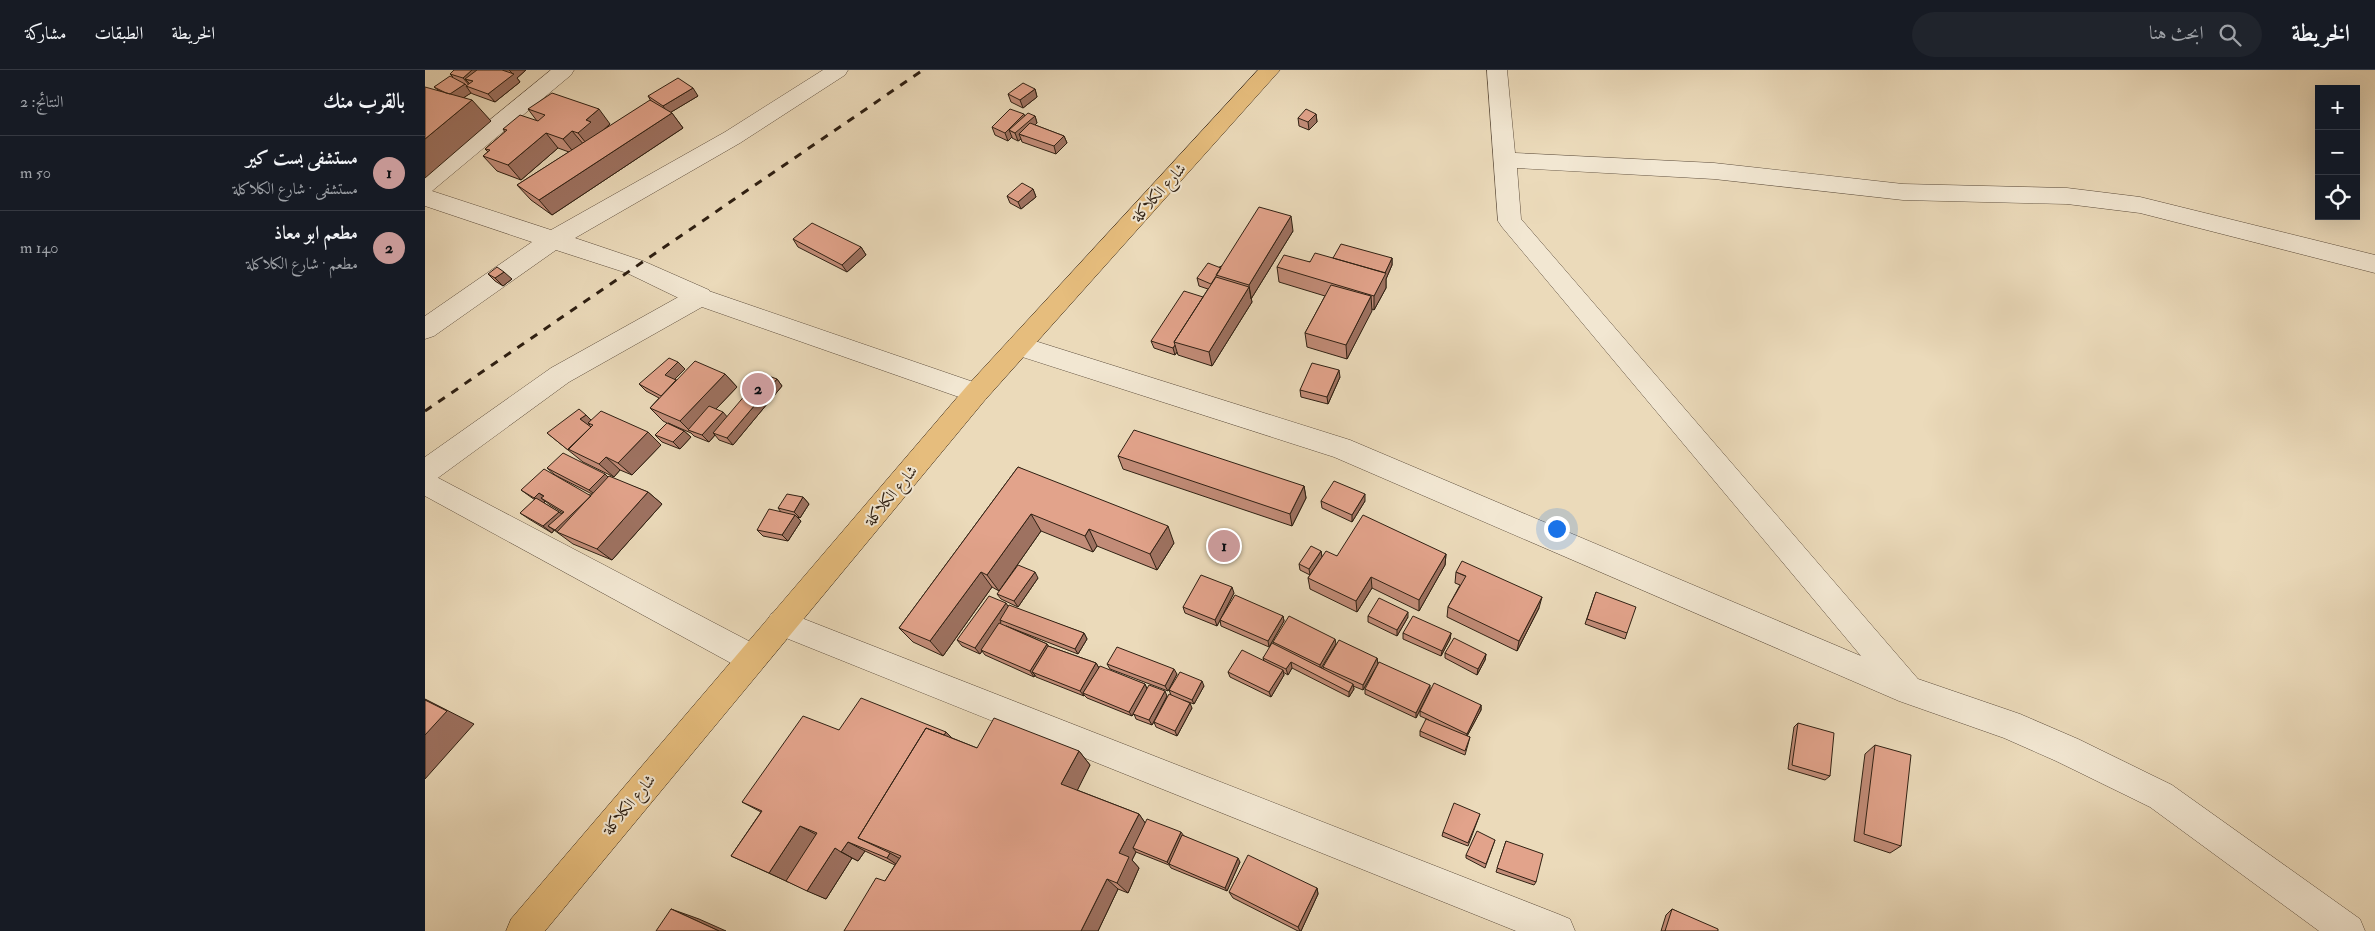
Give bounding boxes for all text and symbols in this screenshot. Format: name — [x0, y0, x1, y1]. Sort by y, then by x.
search box — [1912, 12, 2262, 57]
text: الخريطة — [2292, 18, 2350, 49]
text: ابحث هنا — [2149, 21, 2204, 45]
icon: search — [2216, 21, 2244, 49]
text: مشاركة — [25, 22, 66, 45]
text: الطبقات — [94, 22, 143, 45]
text: الخريطة — [171, 22, 215, 45]
map controls — [2315, 85, 2360, 220]
button: + — [2315, 85, 2360, 130]
text: بالقرب منك — [323, 88, 405, 115]
text: النتائج: 2 — [20, 92, 64, 112]
button: − — [2315, 130, 2360, 175]
text: مستشفى بست كير — [246, 146, 358, 170]
street label: شارع الكلاكلة — [1126, 159, 1193, 229]
text: 50 m — [20, 163, 51, 183]
text: 1 — [386, 163, 392, 183]
button: locate — [2315, 175, 2360, 220]
text: مستشفى · شارع الكلاكلة — [233, 179, 358, 199]
text: مطعم ابو معاذ — [274, 221, 358, 245]
text: 140 m — [20, 238, 58, 258]
text: 2 — [385, 238, 393, 258]
text: مطعم · شارع الكلاكلة — [246, 254, 358, 274]
pin: 2 — [742, 370, 774, 408]
street label: شارع الكلاكلة — [859, 461, 924, 533]
your location — [1544, 516, 1570, 542]
pin: 1 — [1208, 527, 1240, 565]
street label: شارع الكلاكلة — [597, 770, 662, 842]

